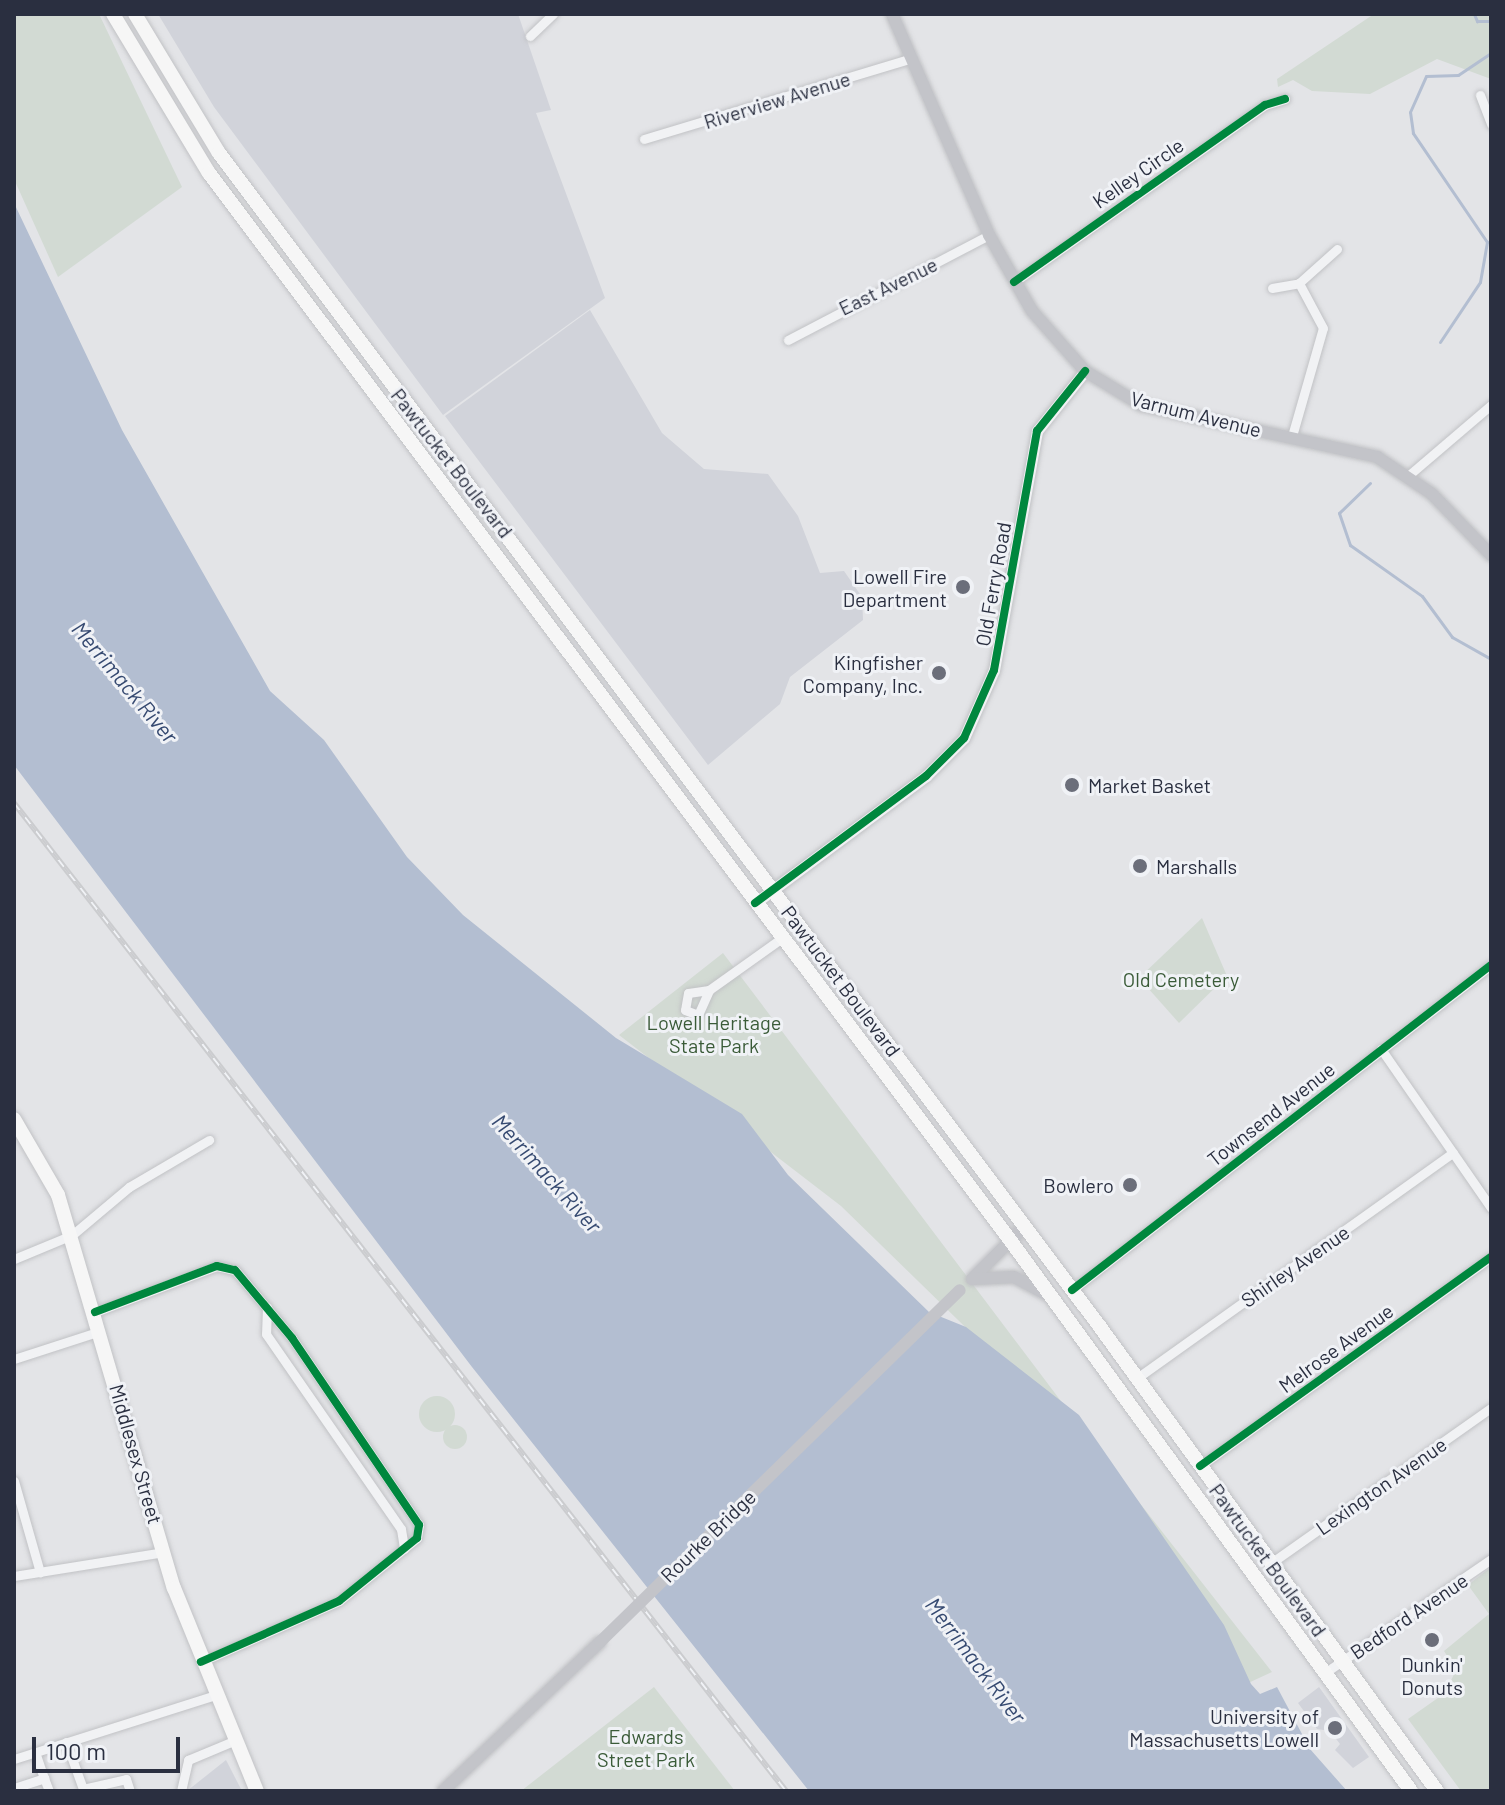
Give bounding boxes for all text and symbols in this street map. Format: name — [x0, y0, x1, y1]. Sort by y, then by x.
street label: Riverview Avenue — [701, 66, 853, 134]
street label: Kelley Circle — [1088, 133, 1188, 213]
street label: East Avenue — [835, 252, 941, 320]
street label: Pawtucket Boulevard — [386, 384, 518, 542]
street label: Varnum Avenue — [1128, 386, 1264, 442]
street label: Old Ferry Road — [970, 520, 1016, 648]
place label: Lowell Fire Department — [843, 564, 947, 611]
marker: Lowell Fire Department — [954, 578, 972, 596]
water label: Merrimack River — [67, 616, 183, 748]
place label: Kingfisher Company, Inc. — [803, 650, 923, 697]
marker: Kingfisher Company, Inc. — [930, 664, 948, 682]
place label: Market Basket — [1088, 773, 1211, 797]
marker: Market Basket — [1063, 776, 1081, 794]
place label: Marshalls — [1156, 854, 1237, 878]
marker: Marshalls — [1131, 857, 1149, 875]
street label: Pawtucket Boulevard — [776, 901, 906, 1061]
park label: Old Cemetery — [1123, 967, 1239, 991]
park label: Lowell Heritage State Park — [647, 1010, 781, 1057]
street label: Townsend Avenue — [1203, 1057, 1339, 1171]
water label: Merrimack River — [487, 1108, 607, 1238]
place label: Bowlero — [1043, 1173, 1114, 1197]
marker: Bowlero — [1121, 1176, 1139, 1194]
street label: Shirley Avenue — [1236, 1220, 1354, 1312]
street label: Melrose Avenue — [1274, 1298, 1398, 1398]
street label: Middlesex Street — [105, 1381, 167, 1527]
street label: Lexington Avenue — [1311, 1432, 1451, 1540]
street label: Pawtucket Boulevard — [1205, 1479, 1331, 1641]
street label: Rourke Bridge — [656, 1485, 760, 1587]
street label: Bedford Avenue — [1346, 1568, 1472, 1664]
water label: Merrimack River — [920, 1592, 1032, 1728]
marker: Dunkin' Donuts — [1423, 1631, 1441, 1649]
place label: Dunkin' Donuts — [1401, 1652, 1463, 1699]
place label: University of Massachusetts Lowell — [1129, 1704, 1319, 1751]
marker: University of Massachusetts Lowell — [1326, 1719, 1344, 1737]
scale bar — [36, 1721, 184, 1771]
park label: Edwards Street Park — [597, 1724, 695, 1771]
text: 100 m — [46, 1736, 106, 1765]

